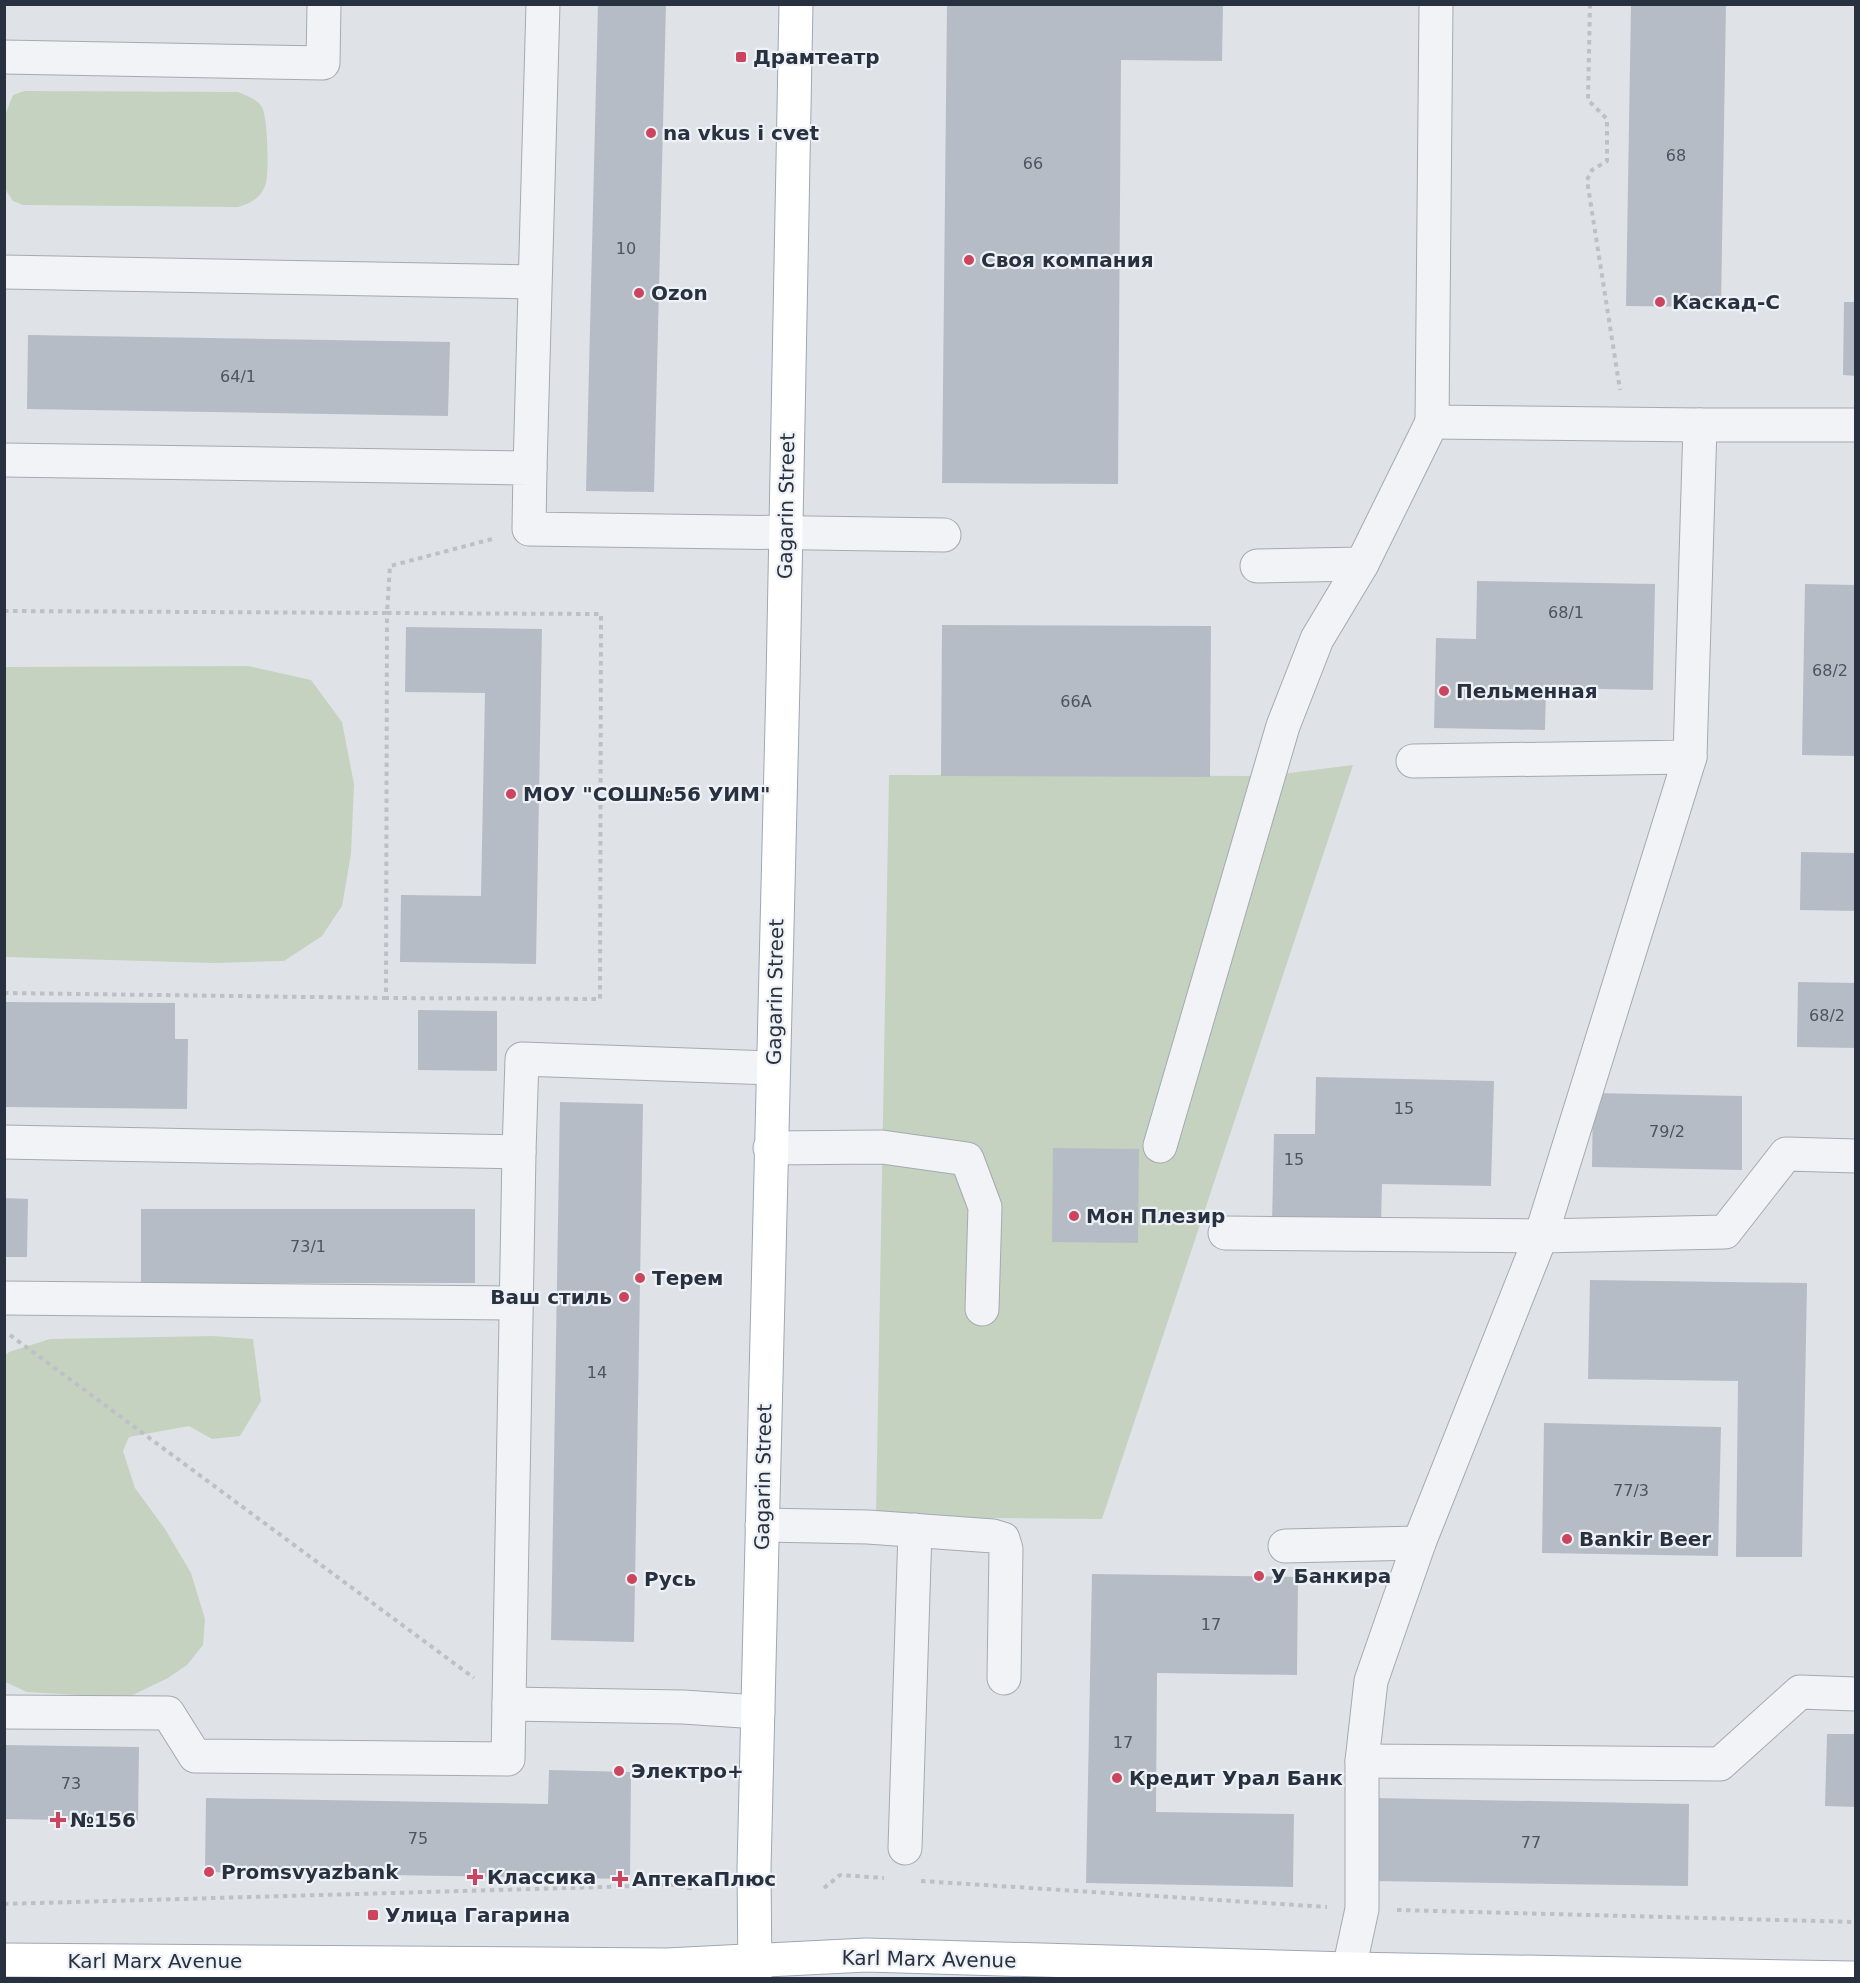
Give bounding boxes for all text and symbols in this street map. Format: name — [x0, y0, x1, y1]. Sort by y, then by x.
place label: Драмтеатр — [753, 45, 880, 69]
marker: Драмтеатр — [734, 50, 748, 64]
place label: na vkus i cvet — [663, 121, 819, 145]
marker: na vkus i cvet — [644, 126, 658, 140]
house number: 68 — [1666, 146, 1686, 165]
house number: 66 — [1023, 154, 1043, 173]
house number: 10 — [616, 239, 636, 258]
place label: Своя компания — [981, 248, 1154, 272]
marker: Своя компания — [962, 253, 976, 267]
place label: Ozon — [651, 281, 708, 305]
marker: Ozon — [632, 286, 646, 300]
place label: Каскад-С — [1672, 290, 1780, 314]
marker: Каскад-С — [1653, 295, 1667, 309]
house number: 64/1 — [220, 367, 256, 386]
street label: Gagarin Street — [773, 433, 799, 579]
house number: 68/1 — [1548, 603, 1584, 622]
house number: 68/2 — [1812, 661, 1848, 680]
place label: Пельменная — [1456, 679, 1597, 703]
marker: Пельменная — [1437, 684, 1451, 698]
house number: 66А — [1060, 692, 1092, 711]
place label: МОУ "СОШ№56 УИМ" — [523, 782, 770, 806]
marker: МОУ "СОШ№56 УИМ" — [504, 787, 518, 801]
street label: Gagarin Street — [762, 919, 788, 1065]
house number: 68/2 — [1809, 1006, 1845, 1025]
house number: 15 — [1394, 1099, 1414, 1118]
house number: 79/2 — [1649, 1122, 1685, 1141]
house number: 15 — [1284, 1150, 1304, 1169]
place label: Мон Плезир — [1086, 1204, 1225, 1228]
marker: Мон Плезир — [1067, 1209, 1081, 1223]
house number: 73/1 — [290, 1237, 326, 1256]
place label: Терем — [652, 1266, 723, 1290]
marker: Терем — [633, 1271, 647, 1285]
place label: Ваш стиль — [490, 1285, 612, 1309]
marker: Ваш стиль — [617, 1290, 631, 1304]
house number: 14 — [587, 1363, 607, 1382]
street label: Gagarin Street — [750, 1404, 776, 1550]
house number: 77/3 — [1613, 1481, 1649, 1500]
place label: Bankir Beer — [1579, 1527, 1711, 1551]
marker: Bankir Beer — [1560, 1532, 1574, 1546]
place label: У Банкира — [1271, 1564, 1391, 1588]
place label: Русь — [644, 1567, 696, 1591]
marker: У Банкира — [1252, 1569, 1266, 1583]
marker: Русь — [625, 1572, 639, 1586]
house number: 17 — [1201, 1615, 1221, 1634]
house number: 17 — [1113, 1733, 1133, 1752]
place label: Электро+ — [631, 1759, 744, 1783]
marker: Электро+ — [612, 1764, 626, 1778]
place label: Кредит Урал Банк — [1129, 1766, 1343, 1790]
marker: Кредит Урал Банк — [1110, 1771, 1124, 1785]
house number: 73 — [61, 1774, 81, 1793]
place label: №156 — [70, 1808, 136, 1832]
marker: №156 — [51, 1813, 65, 1827]
house number: 75 — [408, 1829, 428, 1848]
house number: 77 — [1521, 1833, 1541, 1852]
place label: Promsvyazbank — [221, 1860, 399, 1884]
marker: Promsvyazbank — [202, 1865, 216, 1879]
place label: Классика — [487, 1865, 596, 1889]
place label: АптекаПлюс — [632, 1867, 776, 1891]
marker: Классика — [468, 1870, 482, 1884]
marker: АптекаПлюс — [613, 1872, 627, 1886]
place label: Улица Гагарина — [385, 1903, 570, 1927]
marker: Улица Гагарина — [366, 1908, 380, 1922]
street label: Karl Marx Avenue — [841, 1945, 1017, 1973]
street label: Karl Marx Avenue — [68, 1949, 242, 1973]

